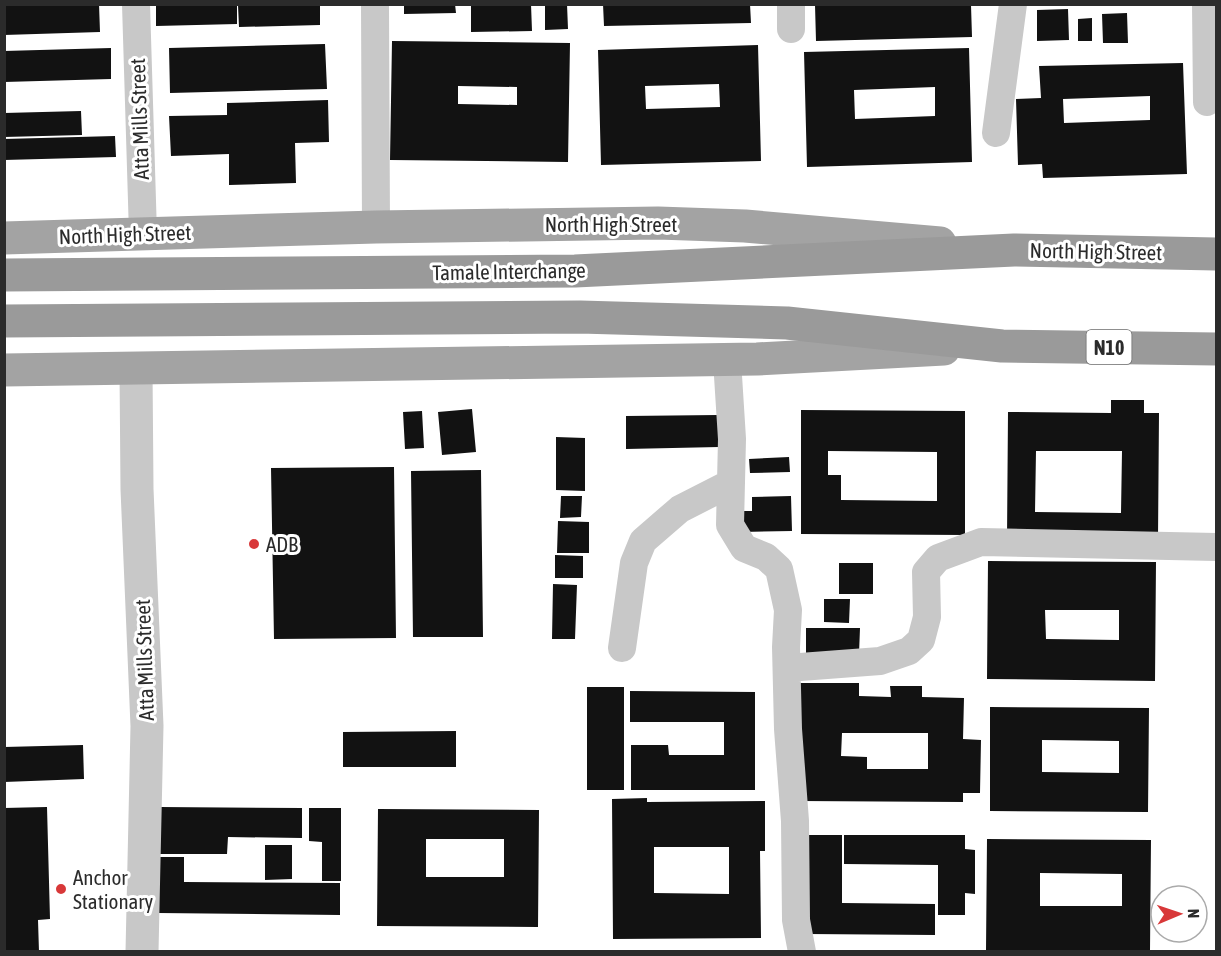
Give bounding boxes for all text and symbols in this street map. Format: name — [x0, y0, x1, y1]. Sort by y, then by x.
street label: Atta Mills Street — [125, 58, 153, 180]
street label: North High Street — [545, 212, 677, 236]
street label: North High Street — [58, 220, 192, 248]
street label: North High Street — [1030, 238, 1162, 264]
street label: Tamale Interchange — [432, 258, 586, 284]
road number: N10 — [1086, 330, 1132, 364]
place label: ADB — [266, 532, 298, 556]
marker: ADB — [247, 537, 261, 551]
street label: Atta Mills Street — [130, 599, 158, 721]
place label: Anchor Stationary — [73, 865, 154, 913]
marker: Anchor Stationary — [54, 882, 68, 896]
north arrow — [1149, 884, 1209, 944]
text: N — [1185, 908, 1203, 919]

